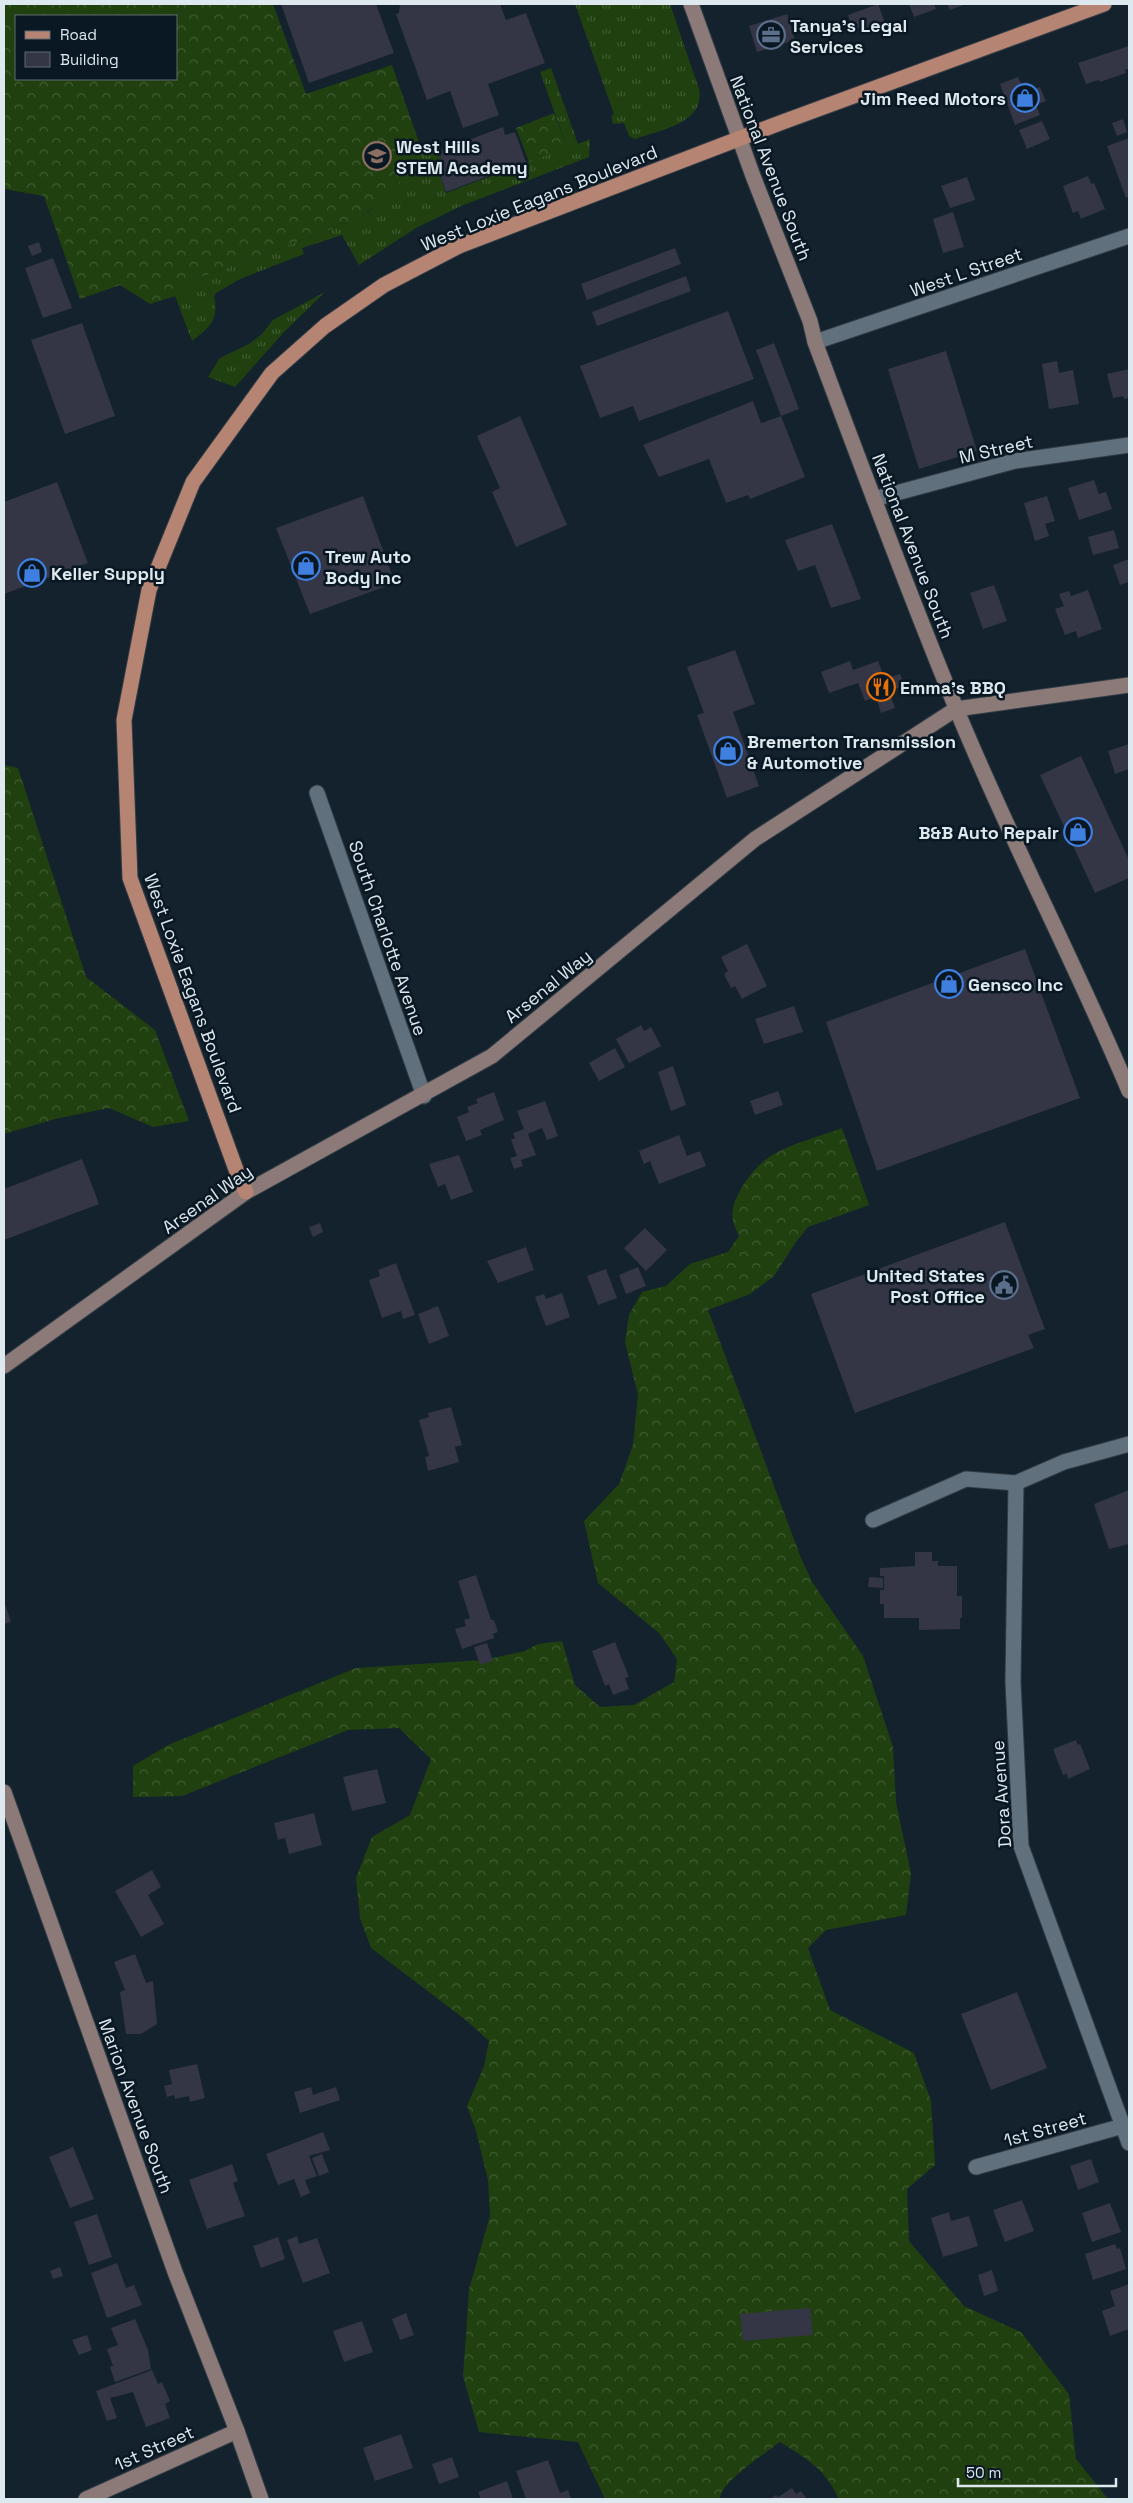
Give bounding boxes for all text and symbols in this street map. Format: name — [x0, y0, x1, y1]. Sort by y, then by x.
place label: Tanya's Legal Services — [790, 14, 907, 58]
legend — [15, 15, 178, 80]
office icon: Tanya's Legal Services — [756, 20, 786, 50]
text: Road — [60, 25, 97, 44]
text: Building — [60, 50, 119, 69]
street label: National Avenue South — [725, 72, 817, 264]
shop icon: Jim Reed Motors — [1010, 83, 1040, 113]
place label: Jim Reed Motors — [860, 87, 1006, 110]
place label: West Hills STEM Academy — [396, 135, 528, 179]
street label: West Loxie Eagans Boulevard — [417, 140, 661, 256]
school or university icon: West Hills STEM Academy — [362, 141, 392, 171]
street label: West L Street — [907, 242, 1025, 302]
street label: M Street — [957, 429, 1035, 469]
street label: National Avenue South — [867, 450, 959, 642]
place label: Trew Auto Body Inc — [325, 545, 411, 589]
shop icon: Trew Auto Body Inc — [291, 551, 321, 581]
shop icon: Keller Supply — [17, 558, 47, 588]
place label: Keller Supply — [51, 562, 165, 585]
restaurant icon: Emma's BBQ — [866, 672, 896, 702]
place label: Emma's BBQ — [900, 676, 1006, 699]
place label: Bremerton Transmission & Automotive — [747, 730, 956, 774]
shop icon: Bremerton Transmission & Automotive — [713, 736, 743, 766]
shop icon: B&B Auto Repair — [1063, 817, 1093, 847]
place label: B&B Auto Repair — [919, 821, 1059, 844]
street label: South Charlotte Avenue — [344, 837, 432, 1039]
street label: West Loxie Eagans Boulevard — [139, 870, 247, 1116]
street label: Arsenal Way — [500, 944, 596, 1028]
shop icon: Gensco Inc — [934, 969, 964, 999]
place label: Gensco Inc — [968, 973, 1063, 996]
street label: Arsenal Way — [157, 1159, 257, 1239]
place label: United States Post Office — [866, 1264, 985, 1308]
public building icon: United States Post Office — [989, 1270, 1019, 1300]
street label: Dora Avenue — [986, 1739, 1016, 1849]
street label: Marion Avenue South — [94, 2015, 178, 2197]
street label: 1st Street — [1001, 2106, 1089, 2152]
street label: 1st Street — [111, 2420, 197, 2476]
scale bar — [958, 2456, 1116, 2488]
text: 50 m — [966, 2463, 1001, 2482]

